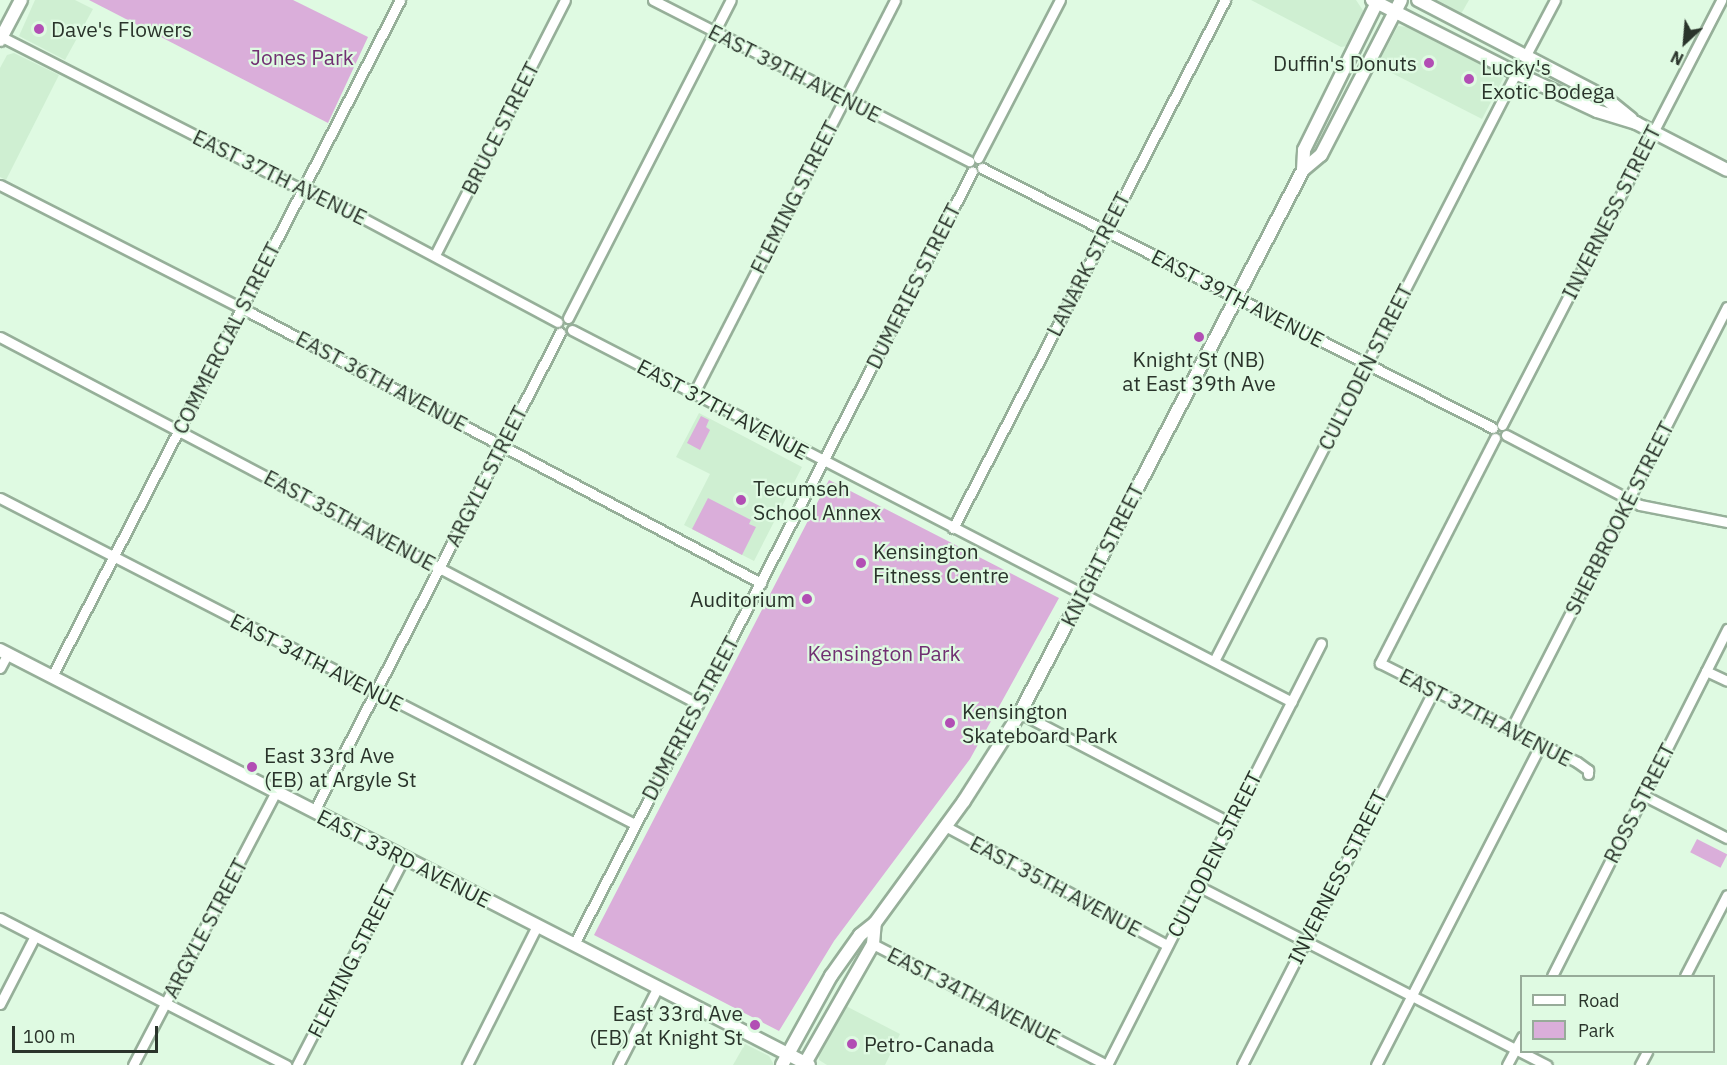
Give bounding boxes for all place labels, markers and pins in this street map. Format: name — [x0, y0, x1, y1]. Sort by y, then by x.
place label: Dave's Flowers — [51, 16, 192, 42]
marker: Dave's Flowers — [32, 22, 46, 36]
place label: Duffin's Donuts — [1273, 50, 1417, 76]
place label: Lucky's Exotic Bodega — [1481, 54, 1615, 104]
marker: Duffin's Donuts — [1422, 56, 1436, 70]
marker: Lucky's Exotic Bodega — [1462, 72, 1476, 86]
marker: Knight St (NB) at East 39th Ave — [1192, 330, 1206, 344]
place label: Knight St (NB) at East 39th Ave — [1122, 346, 1276, 396]
place label: Tecumseh School Annex — [753, 475, 881, 525]
marker: Tecumseh School Annex — [734, 493, 748, 507]
place label: Kensington Fitness Centre — [873, 538, 1009, 588]
marker: Kensington Fitness Centre — [854, 556, 868, 570]
place label: Auditorium — [690, 586, 795, 612]
marker: Auditorium — [800, 592, 814, 606]
place label: Kensington Skateboard Park — [962, 698, 1118, 748]
marker: Kensington Skateboard Park — [943, 716, 957, 730]
place label: East 33rd Ave (EB) at Argyle St — [264, 742, 417, 792]
marker: East 33rd Ave (EB) at Argyle St — [245, 760, 259, 774]
place label: East 33rd Ave (EB) at Knight St — [589, 1000, 743, 1050]
marker: East 33rd Ave (EB) at Knight St — [748, 1018, 762, 1032]
place label: Petro-Canada — [864, 1031, 994, 1057]
marker: Petro-Canada — [845, 1037, 859, 1051]

